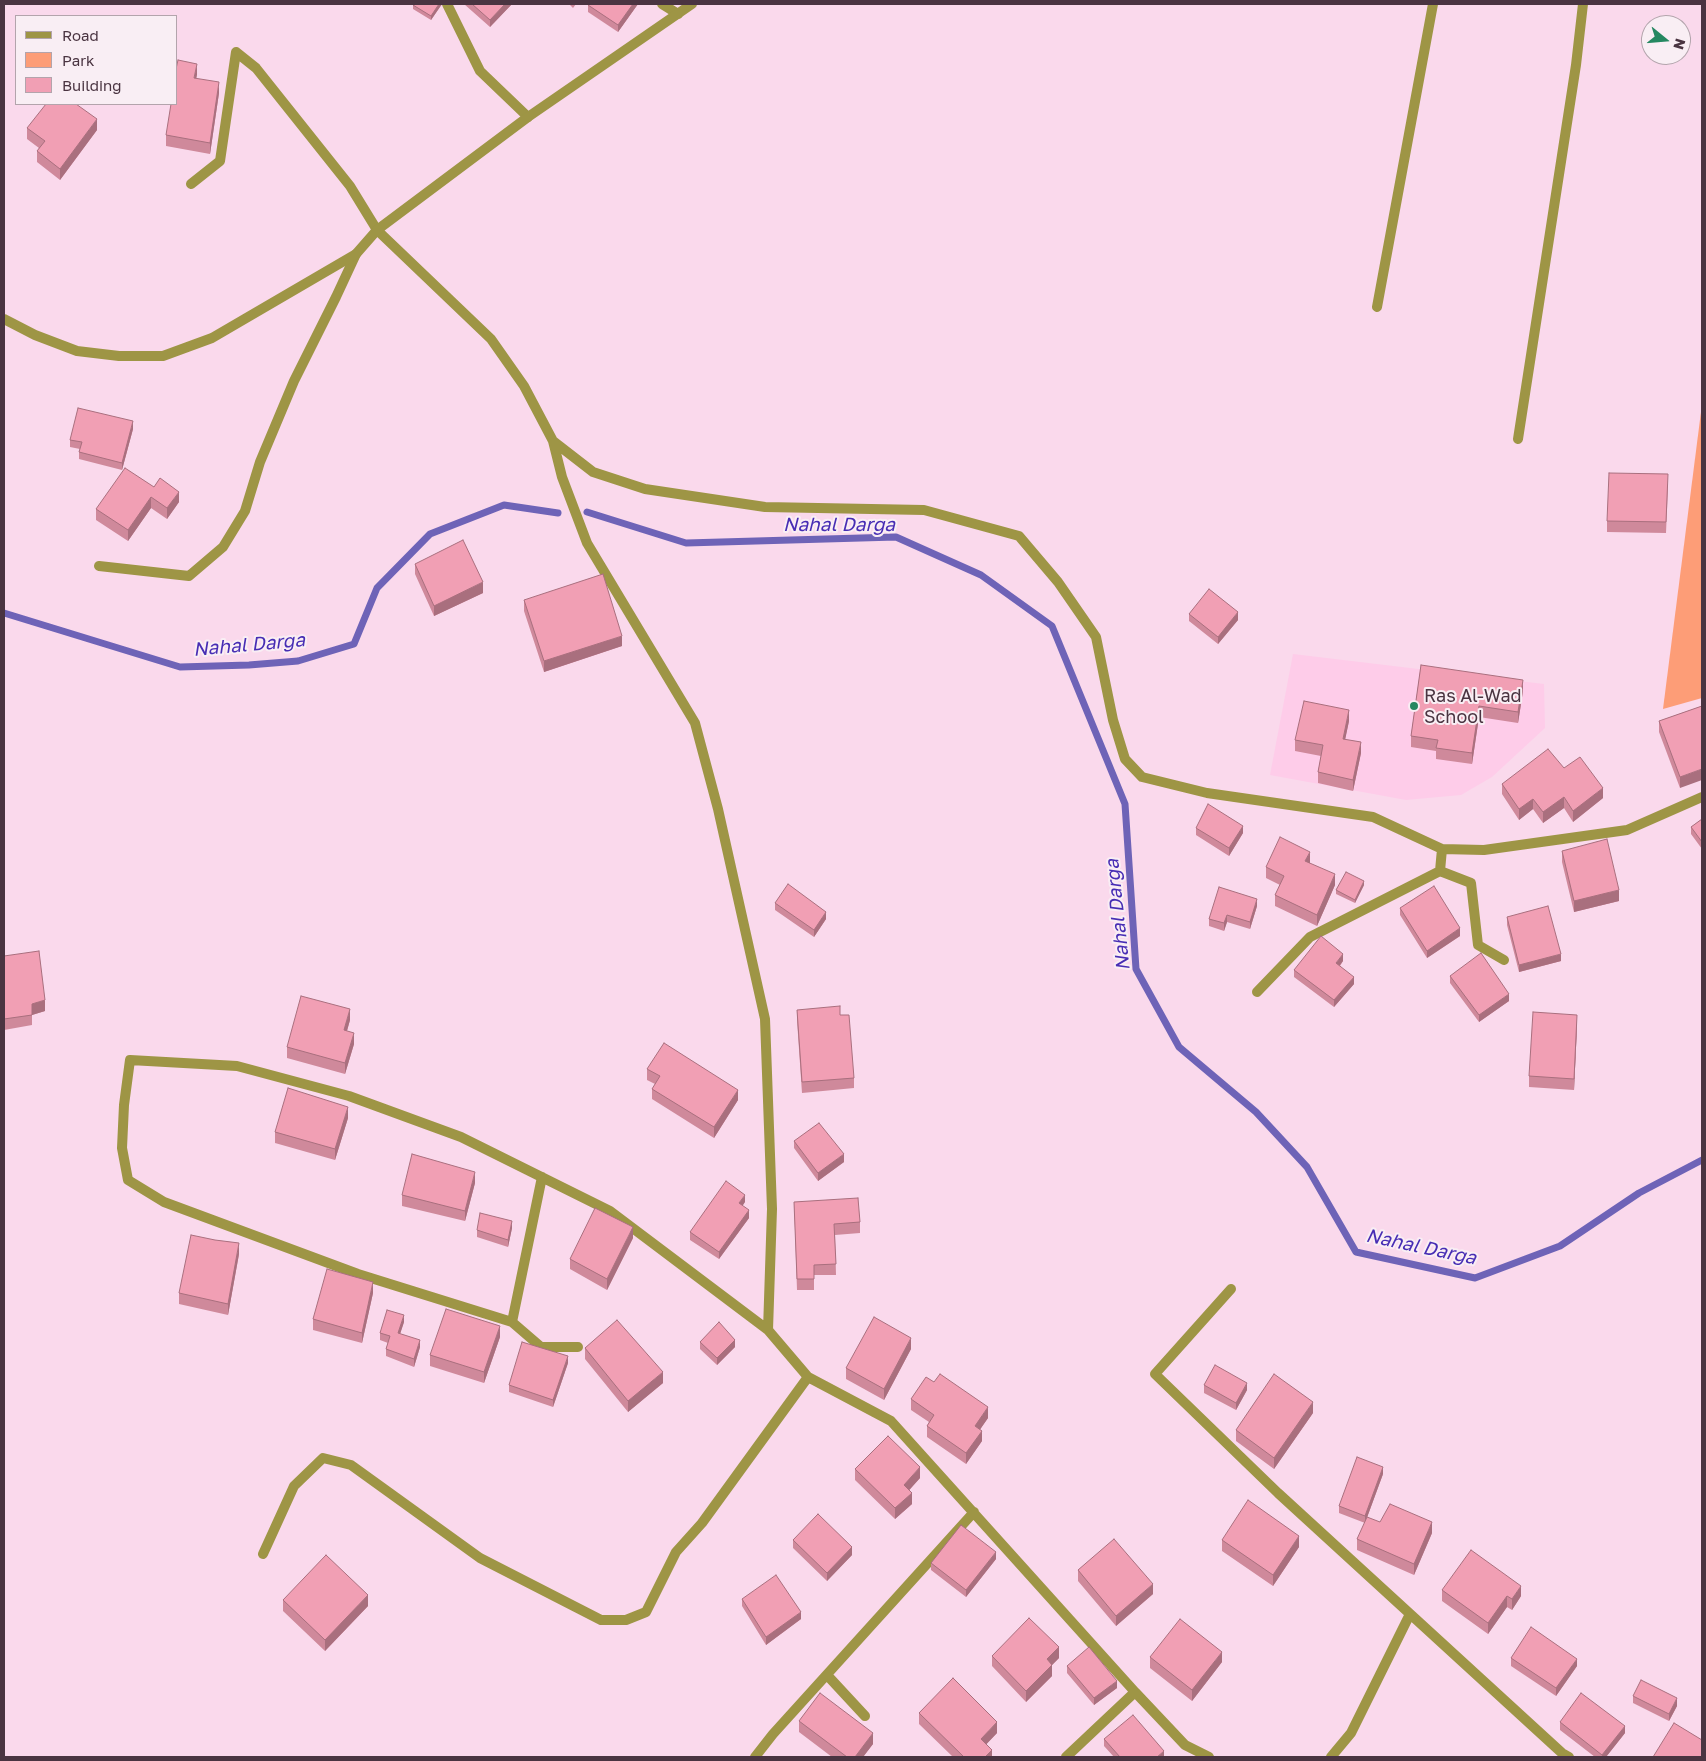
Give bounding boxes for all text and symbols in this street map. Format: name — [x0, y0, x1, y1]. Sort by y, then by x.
legend — [15, 15, 178, 105]
north arrow — [1641, 15, 1691, 65]
text: Road — [62, 26, 99, 44]
text: N — [1670, 37, 1690, 52]
text: Park — [62, 51, 94, 69]
text: Building — [62, 76, 122, 94]
water label: Nahal Darga — [783, 514, 895, 536]
water label: Nahal Darga — [192, 629, 306, 661]
place label: Ras Al-Wad School — [1424, 685, 1522, 728]
marker: Ras Al-Wad School — [1408, 700, 1420, 712]
water label: Nahal Darga — [1101, 858, 1135, 972]
water label: Nahal Darga — [1364, 1224, 1478, 1270]

